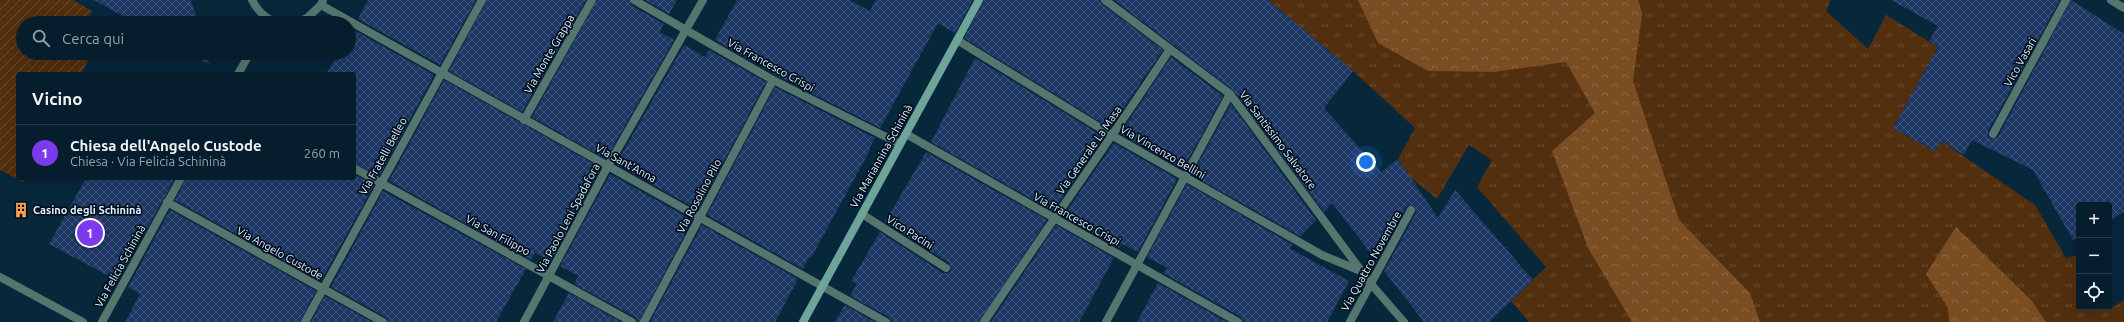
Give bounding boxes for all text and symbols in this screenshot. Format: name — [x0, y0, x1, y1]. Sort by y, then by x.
street label: Via Monte Grappa — [522, 12, 576, 96]
search box — [16, 16, 356, 60]
icon: search — [30, 27, 52, 49]
text: Cerca qui — [62, 30, 124, 47]
street label: Via Francesco Crispi — [726, 36, 816, 94]
street label: Vico Vasari — [2002, 36, 2038, 88]
text: Vicino — [32, 89, 82, 108]
street label: Via Santissimo Salvatore — [1237, 89, 1319, 191]
street label: Via Mariannina Schininà — [848, 102, 914, 210]
street label: Via Generale La Masa — [1054, 104, 1124, 196]
street label: Via Fratelli Belleo — [357, 115, 409, 197]
street label: Via Vincenzo Bellini — [1118, 123, 1208, 181]
text: Chiesa dell'Angelo Custode — [70, 137, 262, 154]
street label: Via Sant'Anna — [594, 141, 658, 185]
text: 1 — [41, 146, 49, 160]
text: 260 m — [304, 146, 340, 160]
your location — [1356, 152, 1376, 172]
text: Chiesa · Via Felicia Schininà — [70, 154, 226, 168]
street label: Via Rosolino Pilo — [674, 157, 724, 235]
street label: Via Paolo Leni Spadafora — [534, 161, 602, 275]
street label: Via Francesco Crispi — [1032, 190, 1122, 248]
building icon: Casino degli Schininà — [12, 201, 30, 219]
map controls — [2076, 202, 2112, 310]
button: + — [2076, 202, 2112, 238]
place label: Casino degli Schininà — [33, 204, 141, 216]
street label: Via Quattro Novembre — [1339, 209, 1403, 313]
street label: Via San Filippo — [464, 212, 532, 258]
street label: Vico Pacini — [884, 213, 936, 251]
pin: 1 — [77, 218, 103, 248]
street label: Via Felicia Schininà — [92, 223, 148, 309]
street label: Via Angelo Custode — [235, 224, 325, 282]
button: − — [2076, 238, 2112, 274]
button: locate — [2076, 274, 2112, 310]

